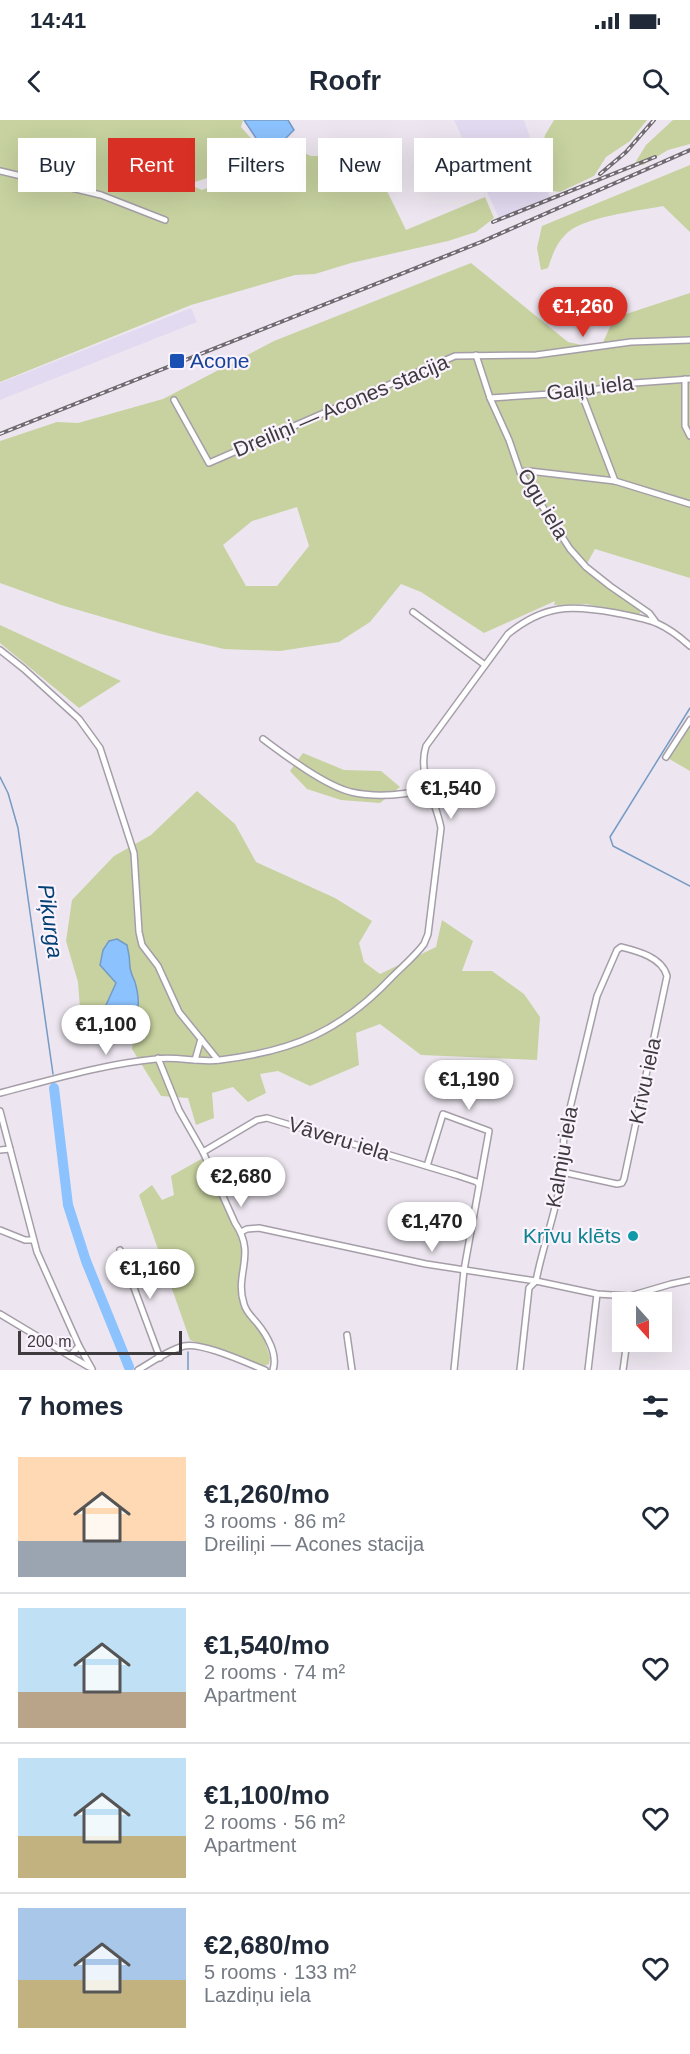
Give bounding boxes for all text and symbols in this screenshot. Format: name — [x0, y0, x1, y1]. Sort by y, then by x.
text: 14:41 — [30, 8, 86, 33]
icon: back — [18, 65, 51, 98]
icon: search — [639, 65, 672, 98]
text: Roofr — [309, 66, 381, 96]
chip: Buy — [18, 138, 96, 192]
chip: Rent — [108, 138, 195, 192]
chip: Filters — [207, 138, 306, 192]
chip: New — [318, 138, 402, 192]
chip: Apartment — [414, 138, 553, 192]
pin: €1,260 — [534, 287, 632, 338]
text: €1,260 — [552, 295, 614, 317]
place label: Acone — [190, 349, 250, 372]
street label: Dreiliņi — Acones stacija — [230, 350, 452, 461]
marker: Acone — [168, 352, 186, 370]
street label: Gaiļu iela — [545, 371, 635, 404]
street label: Ogu iela — [513, 464, 574, 543]
pin: €1,540 — [402, 769, 500, 820]
text: €1,540 — [420, 777, 482, 799]
water label: Piķurga — [33, 882, 68, 960]
pin: €1,100 — [57, 1005, 155, 1056]
text: €1,100 — [75, 1013, 137, 1035]
street label: Krīvu iela — [624, 1035, 665, 1126]
pin: €1,190 — [420, 1060, 518, 1111]
text: €1,190 — [438, 1068, 500, 1090]
street label: Kalmju iela — [541, 1104, 582, 1209]
street label: Vāveru iela — [286, 1112, 393, 1165]
pin: €2,680 — [192, 1157, 290, 1208]
text: €2,680 — [210, 1165, 272, 1187]
pin: €1,470 — [383, 1202, 481, 1253]
text: €1,470 — [401, 1210, 463, 1232]
place label: Krīvu klēts — [523, 1224, 621, 1247]
marker: Krīvu klēts — [626, 1229, 640, 1243]
pin: €1,160 — [101, 1249, 199, 1300]
text: €1,160 — [119, 1257, 181, 1279]
north arrow — [612, 1292, 672, 1352]
map controls — [612, 1292, 672, 1352]
scale bar — [18, 1328, 182, 1356]
text: 200 m — [27, 1333, 71, 1350]
icon: filters — [639, 1390, 672, 1423]
text: 7 homes — [18, 1391, 124, 1421]
text: €1,260/mo — [204, 1479, 330, 1509]
icon: home — [66, 1481, 138, 1553]
icon: heart — [639, 1501, 672, 1534]
text: 3 rooms · 86 m² — [204, 1510, 345, 1532]
text: Dreiliņi — Acones stacija — [204, 1533, 424, 1555]
text: €1,540/mo — [204, 1630, 330, 1660]
icon: home — [66, 1632, 138, 1704]
icon: heart — [639, 1652, 672, 1685]
text: 2 rooms · 74 m² — [204, 1661, 345, 1683]
text: Apartment — [204, 1684, 296, 1706]
text: €1,100/mo — [204, 1780, 330, 1810]
icon: home — [66, 1782, 138, 1854]
icon: heart — [639, 1802, 672, 1835]
text: 2 rooms · 56 m² — [204, 1811, 345, 1833]
text: Apartment — [204, 1834, 296, 1856]
text: €2,680/mo — [204, 1930, 330, 1960]
icon: home — [66, 1932, 138, 2004]
icon: heart — [639, 1952, 672, 1985]
text: 5 rooms · 133 m² — [204, 1961, 356, 1983]
text: Lazdiņu iela — [204, 1984, 311, 2006]

